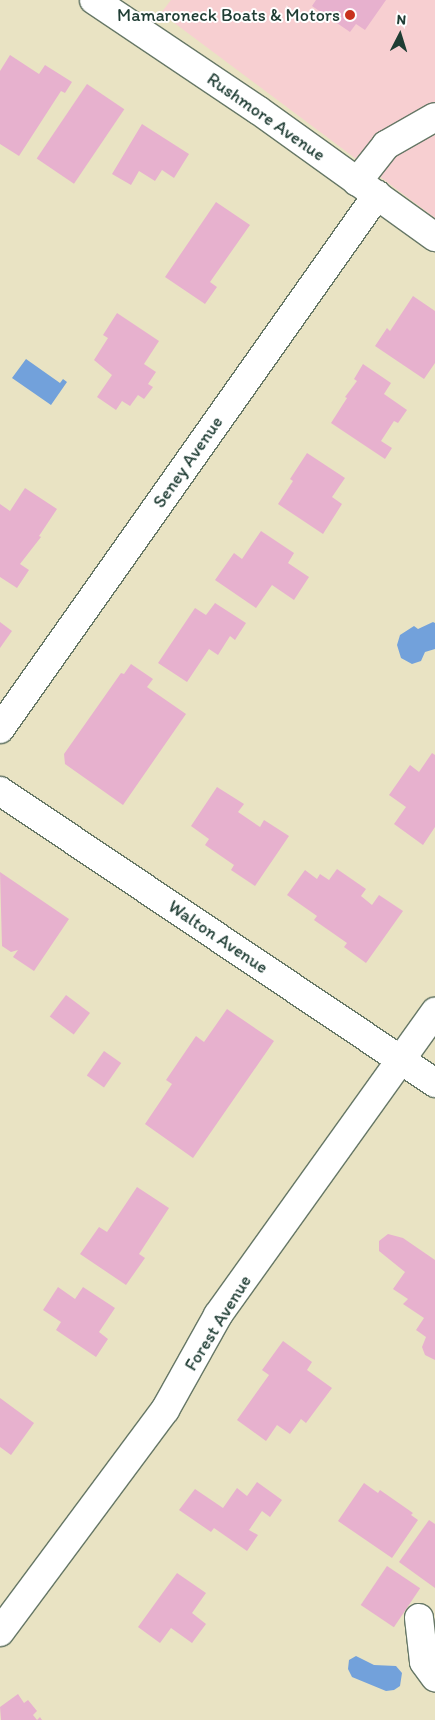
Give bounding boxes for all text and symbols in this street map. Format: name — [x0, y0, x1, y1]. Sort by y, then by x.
place label: Mamaroneck Boats & Motors — [118, 4, 340, 26]
marker: Mamaroneck Boats & Motors — [344, 9, 356, 21]
north arrow — [375, 10, 425, 60]
text: N — [396, 11, 407, 28]
street label: Rushmore Avenue — [203, 68, 329, 166]
street label: Seney Avenue — [149, 412, 227, 512]
street label: Walton Avenue — [164, 896, 272, 978]
street label: Forest Avenue — [180, 1271, 256, 1375]

